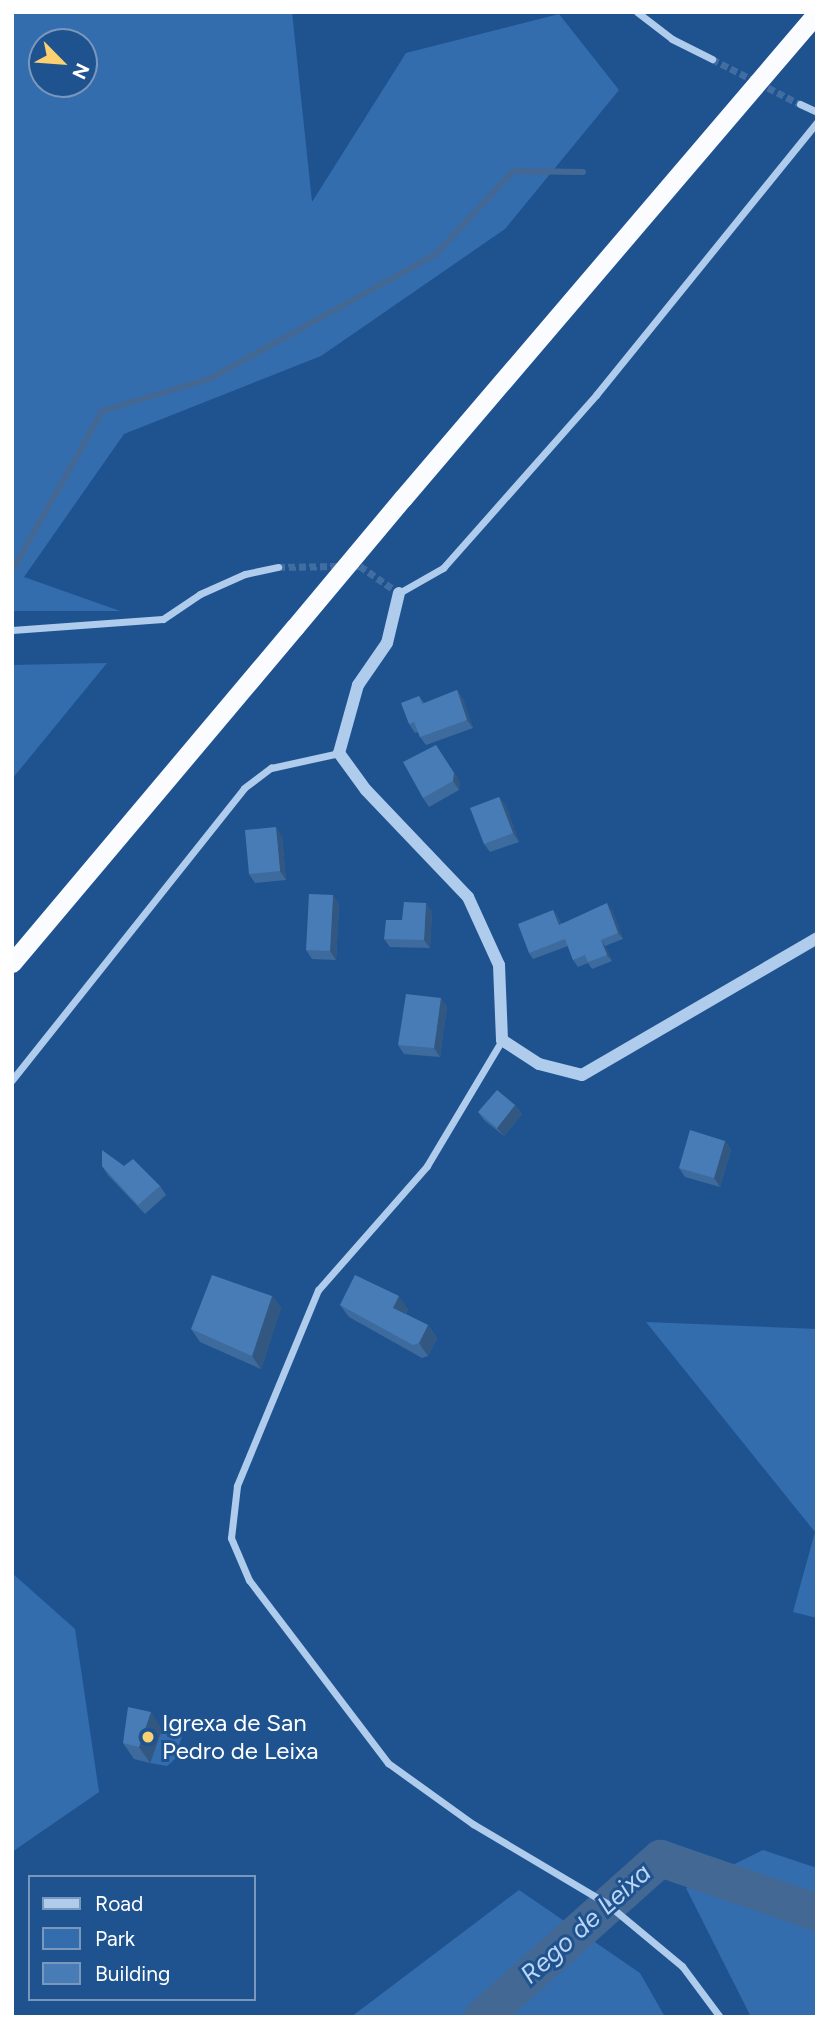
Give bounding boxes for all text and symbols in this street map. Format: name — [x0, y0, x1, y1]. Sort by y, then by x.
north arrow — [28, 28, 98, 98]
text: N — [67, 60, 94, 83]
place label: Igrexa de San Pedro de Leixa — [162, 1709, 319, 1765]
marker: Igrexa de San Pedro de Leixa — [140, 1729, 156, 1745]
water label: Rego de Leixa — [514, 1857, 658, 1991]
legend — [28, 1875, 256, 2001]
text: Road — [95, 1891, 143, 1916]
text: Park — [95, 1926, 135, 1951]
text: Building — [95, 1961, 170, 1986]

